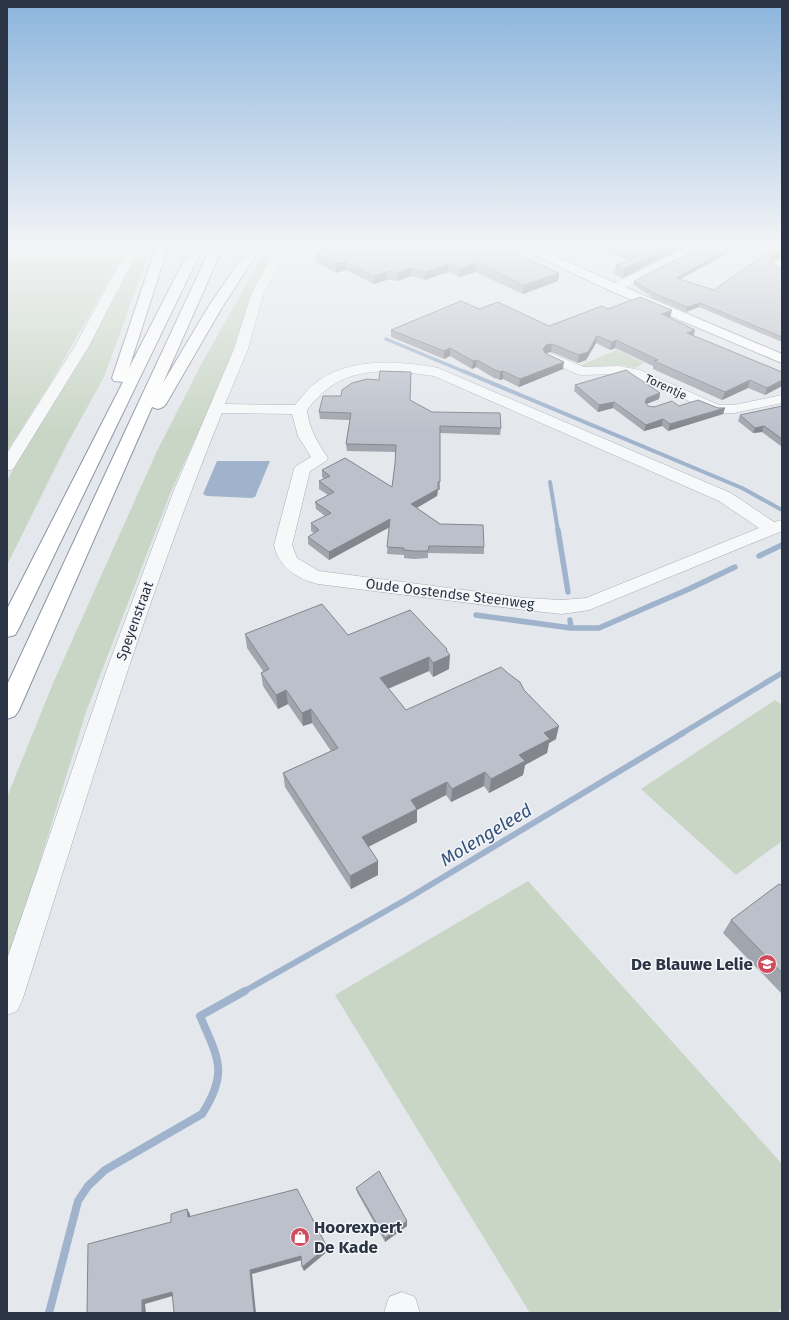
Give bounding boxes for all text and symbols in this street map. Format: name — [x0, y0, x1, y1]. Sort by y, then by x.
street label: Torentje — [643, 371, 689, 403]
street label: Oude Oostendse Steenweg — [365, 575, 536, 613]
street label: Speyenstraat — [113, 578, 157, 663]
water label: Molengeleed — [436, 799, 536, 871]
school or university icon: De Blauwe Lelie — [756, 953, 778, 975]
place label: De Blauwe Lelie — [631, 954, 753, 975]
place label: Hoorexpert De Kade — [314, 1217, 403, 1258]
shop icon: Hoorexpert De Kade — [289, 1226, 311, 1248]

